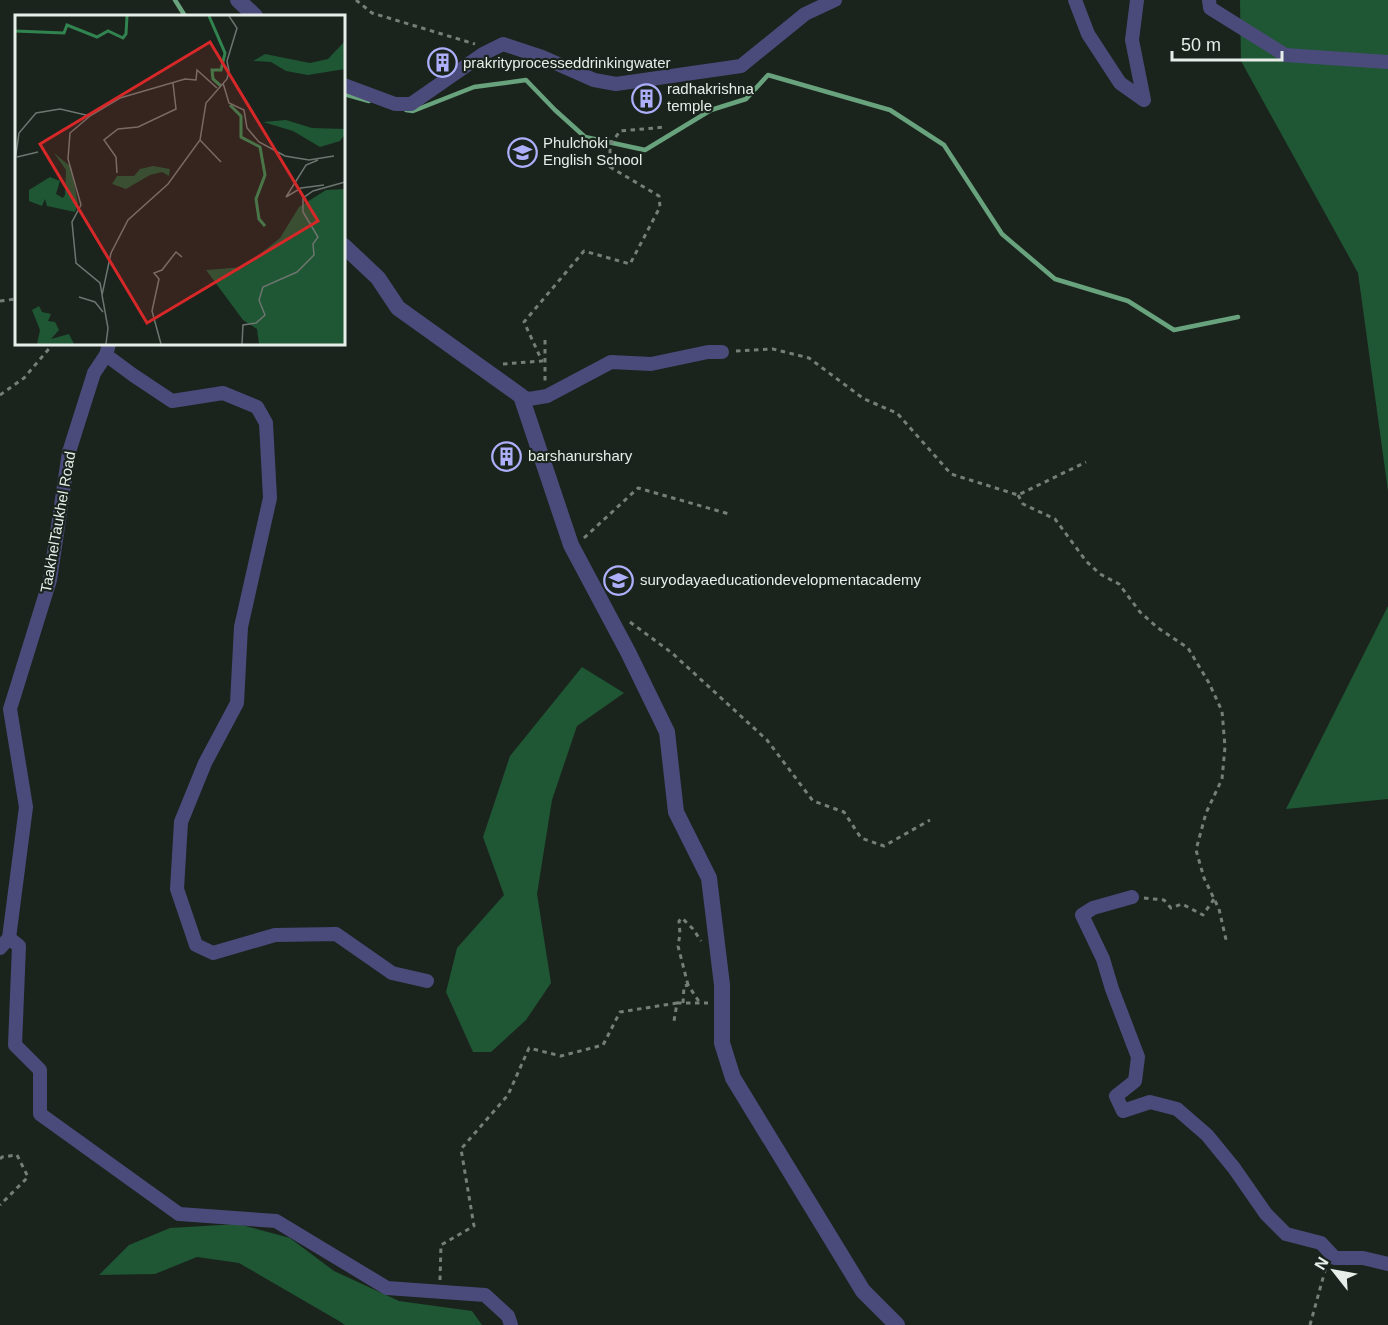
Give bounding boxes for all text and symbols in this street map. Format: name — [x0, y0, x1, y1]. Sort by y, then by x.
inset map — [15, 15, 345, 345]
scale bar — [1172, 24, 1282, 62]
text: 50 m — [1181, 35, 1221, 55]
building icon: prakrityprocesseddrinkingwater — [426, 47, 458, 79]
place label: prakrityprocesseddrinkingwater — [463, 54, 671, 71]
place label: radhakrishna temple — [667, 80, 754, 114]
building icon: radhakrishna temple — [630, 82, 662, 114]
place label: Phulchoki English School — [543, 134, 642, 168]
school or university icon: Phulchoki English School — [506, 136, 538, 168]
building icon: barshanurshary — [491, 440, 523, 472]
place label: barshanurshary — [528, 447, 633, 464]
street label: TaakhelTaukhel Road — [37, 450, 78, 594]
school or university icon: suryodayaeducationdevelopmentacademy — [603, 564, 635, 596]
place label: suryodayaeducationdevelopmentacademy — [640, 571, 922, 588]
north arrow — [1304, 1241, 1364, 1301]
text: N — [1311, 1254, 1332, 1273]

